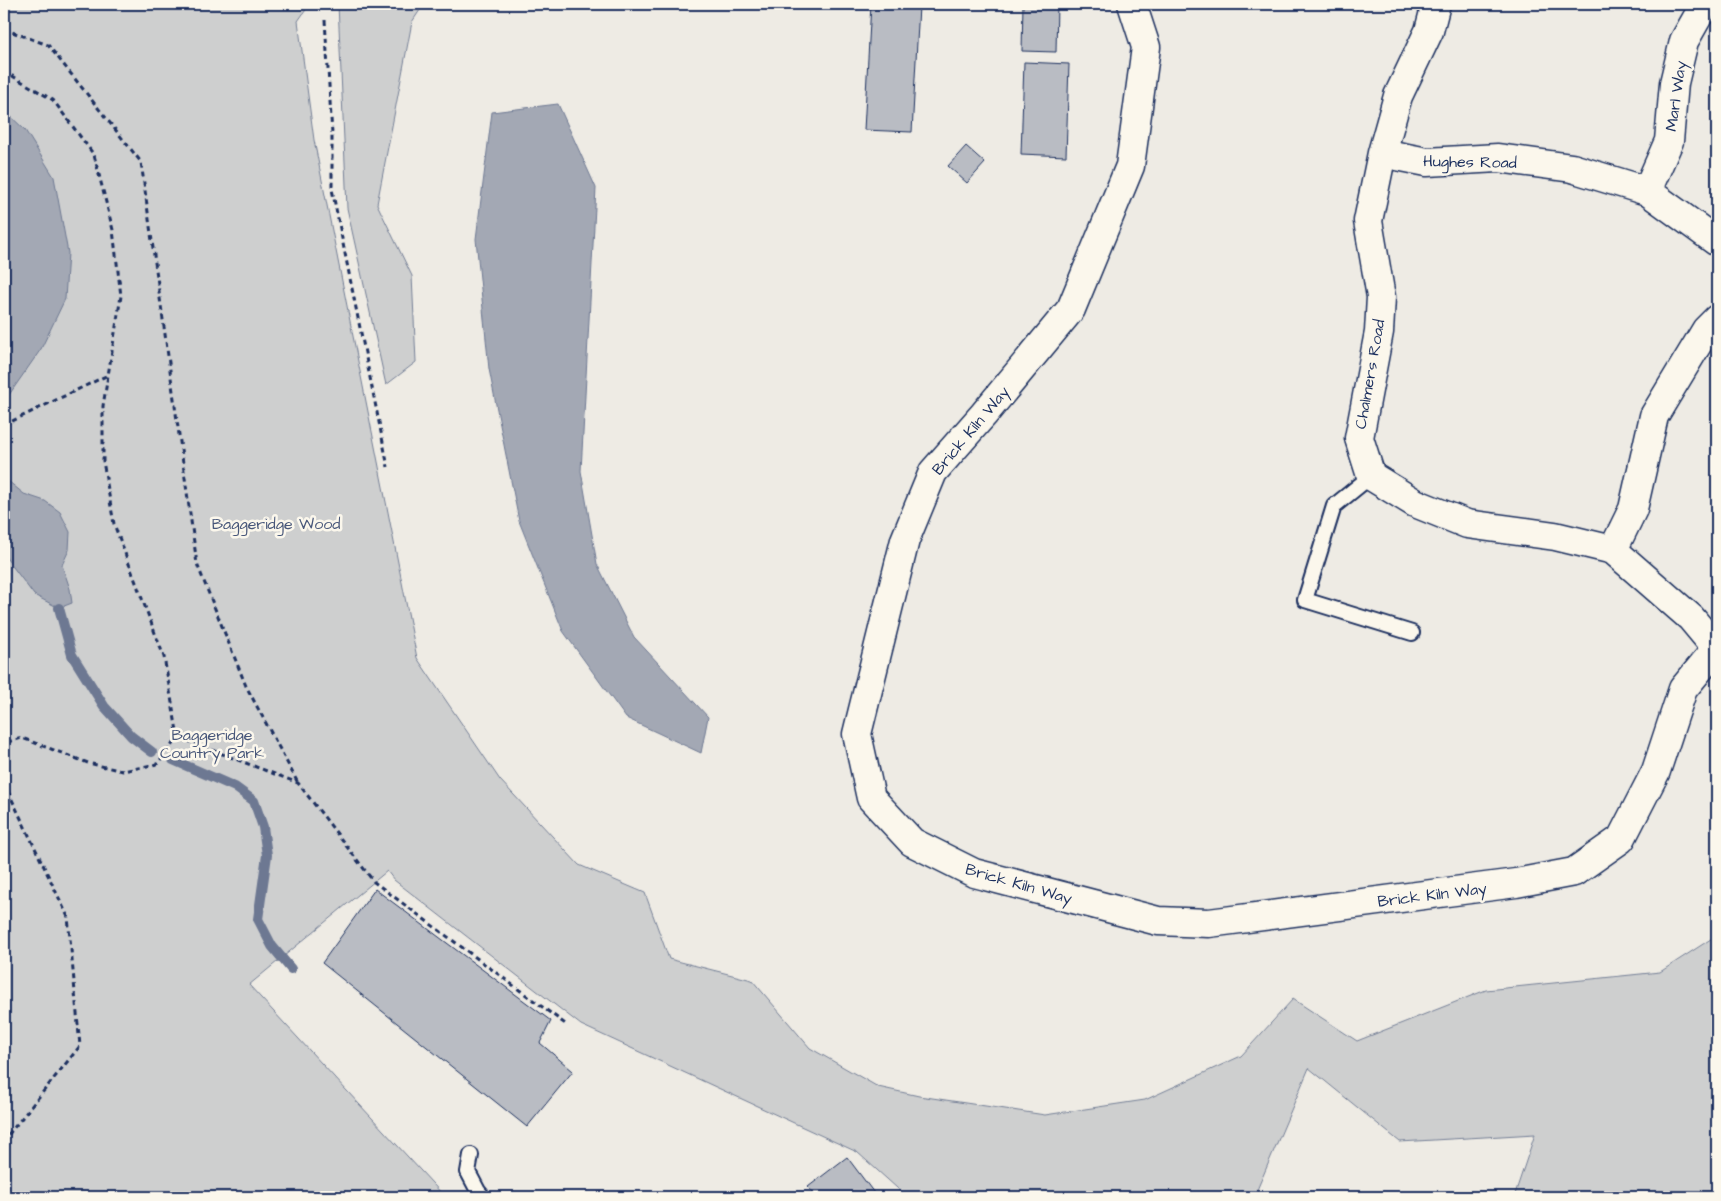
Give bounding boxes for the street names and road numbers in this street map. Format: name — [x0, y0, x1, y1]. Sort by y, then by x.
street label: Marl Way — [1660, 59, 1693, 133]
street label: Hughes Road — [1423, 150, 1517, 175]
street label: Chalmers Road — [1350, 318, 1390, 431]
street label: Brick Kiln Way — [927, 381, 1015, 480]
street label: Brick Kiln Way — [963, 858, 1075, 911]
street label: Brick Kiln Way — [1376, 877, 1488, 914]

